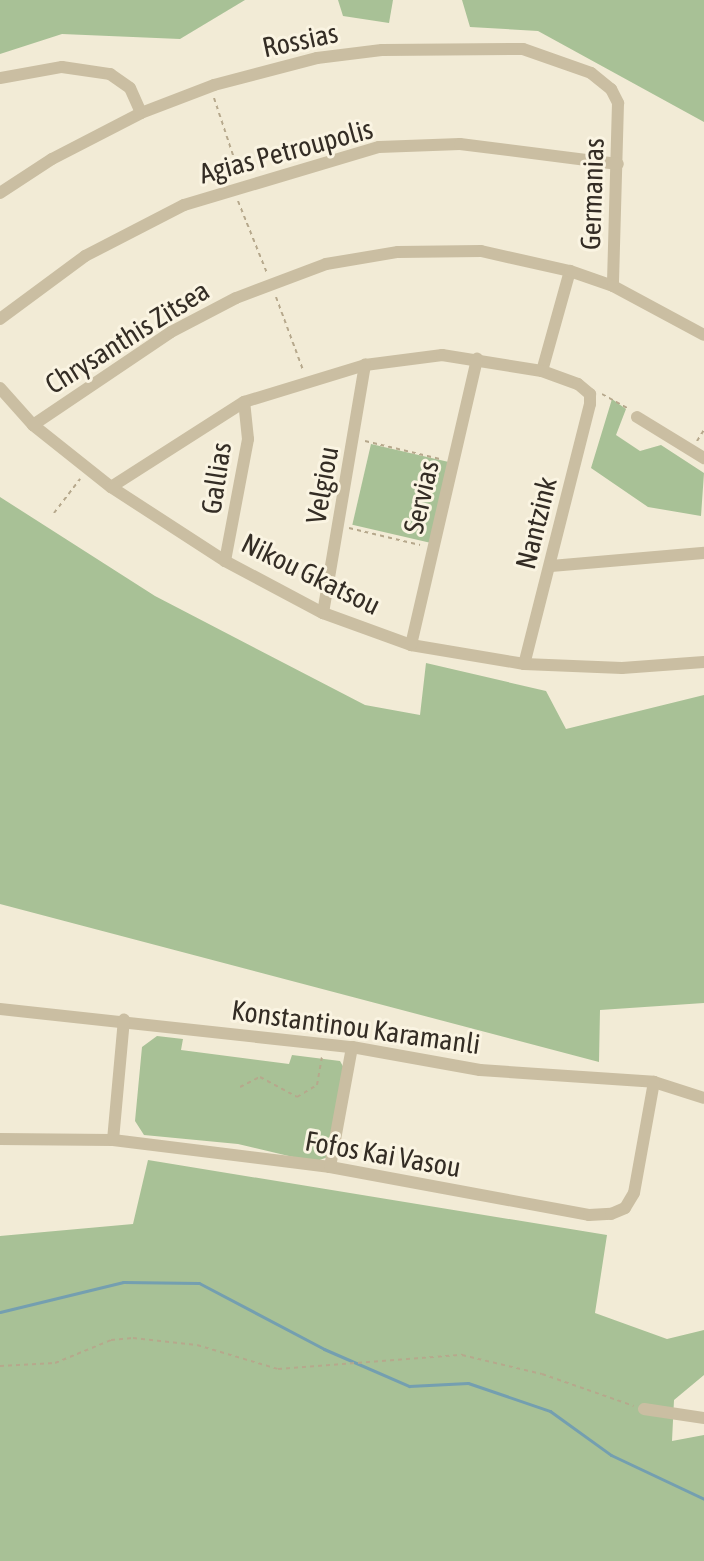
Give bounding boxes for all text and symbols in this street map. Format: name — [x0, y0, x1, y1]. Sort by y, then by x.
street label: Rossias — [259, 16, 341, 64]
street label: Agias Petroupolis — [196, 112, 376, 190]
street label: Germanias — [573, 137, 611, 251]
street label: Chrysanthis Zitsea — [39, 273, 215, 401]
street label: Gallias — [194, 440, 238, 516]
street label: Velgiou — [299, 444, 345, 526]
street label: Servias — [396, 457, 446, 537]
street label: Nantzink — [508, 474, 564, 572]
street label: Nikou Gkatsou — [236, 526, 386, 622]
street label: Konstantinou Karamanli — [230, 993, 482, 1061]
street label: Fofos Kai Vasou — [303, 1124, 463, 1184]

